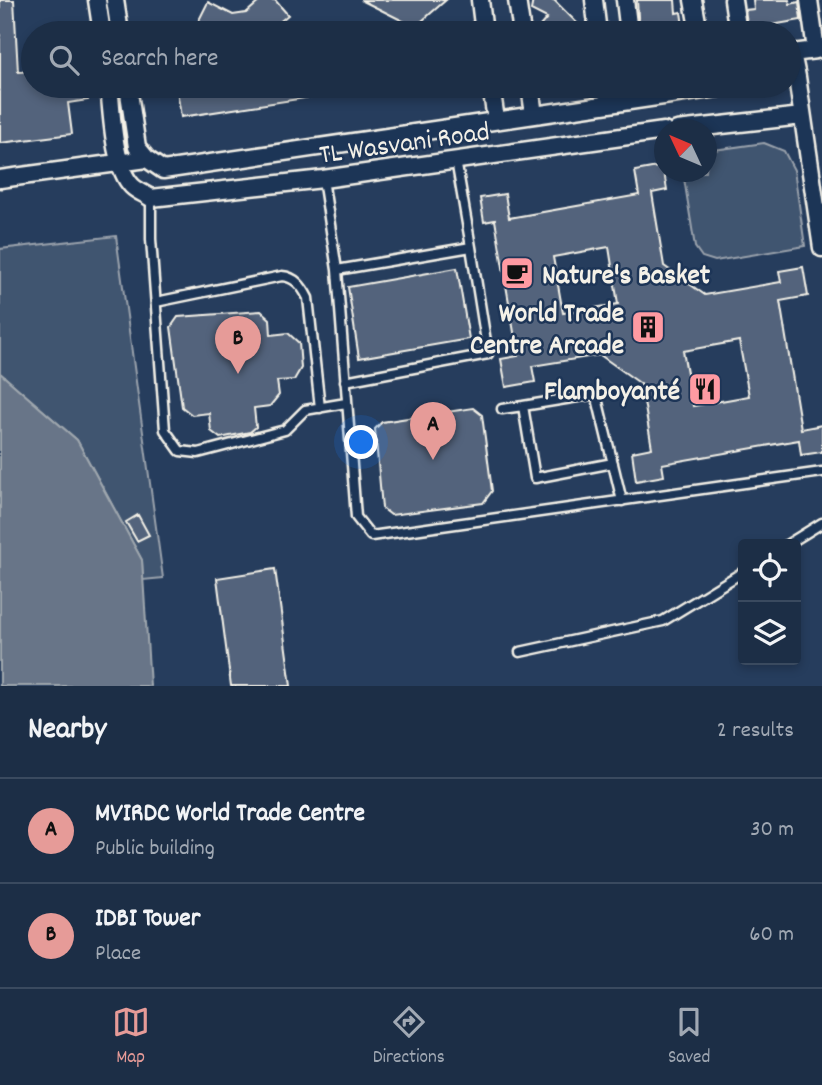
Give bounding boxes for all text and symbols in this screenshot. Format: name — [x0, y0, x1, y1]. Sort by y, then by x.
search box — [21, 21, 801, 98]
icon: search — [45, 41, 83, 79]
text: Search here — [101, 41, 219, 78]
street label: TL Wasvani Road — [317, 114, 492, 178]
north arrow — [654, 119, 717, 182]
cafe icon: Nature's Basket — [498, 254, 536, 292]
place label: Nature's Basket — [542, 258, 711, 298]
place label: World Trade Centre Arcade — [470, 296, 624, 368]
building icon: World Trade Centre Arcade — [629, 308, 667, 346]
pin: B — [215, 316, 261, 374]
restaurant icon: Flamboyanté — [686, 370, 724, 408]
place label: Flamboyanté — [544, 374, 680, 414]
pin: A — [410, 402, 456, 460]
your location — [344, 425, 378, 459]
map controls — [738, 539, 801, 665]
button: locate — [738, 539, 801, 602]
button: layers — [738, 602, 801, 665]
text: Nearby — [28, 710, 106, 753]
text: 2 results — [717, 715, 794, 748]
text: MVIRDC World Trade Centre — [95, 796, 365, 833]
text: A — [45, 814, 57, 847]
text: 30 m — [750, 814, 794, 847]
text: Public building — [95, 833, 215, 866]
text: IDBI Tower — [95, 901, 200, 938]
text: B — [46, 919, 56, 952]
text: 60 m — [749, 919, 794, 952]
text: Place — [95, 938, 141, 971]
tab: Map — [112, 1003, 150, 1072]
tab: Directions — [373, 1003, 445, 1072]
tab: Saved — [668, 1003, 710, 1072]

